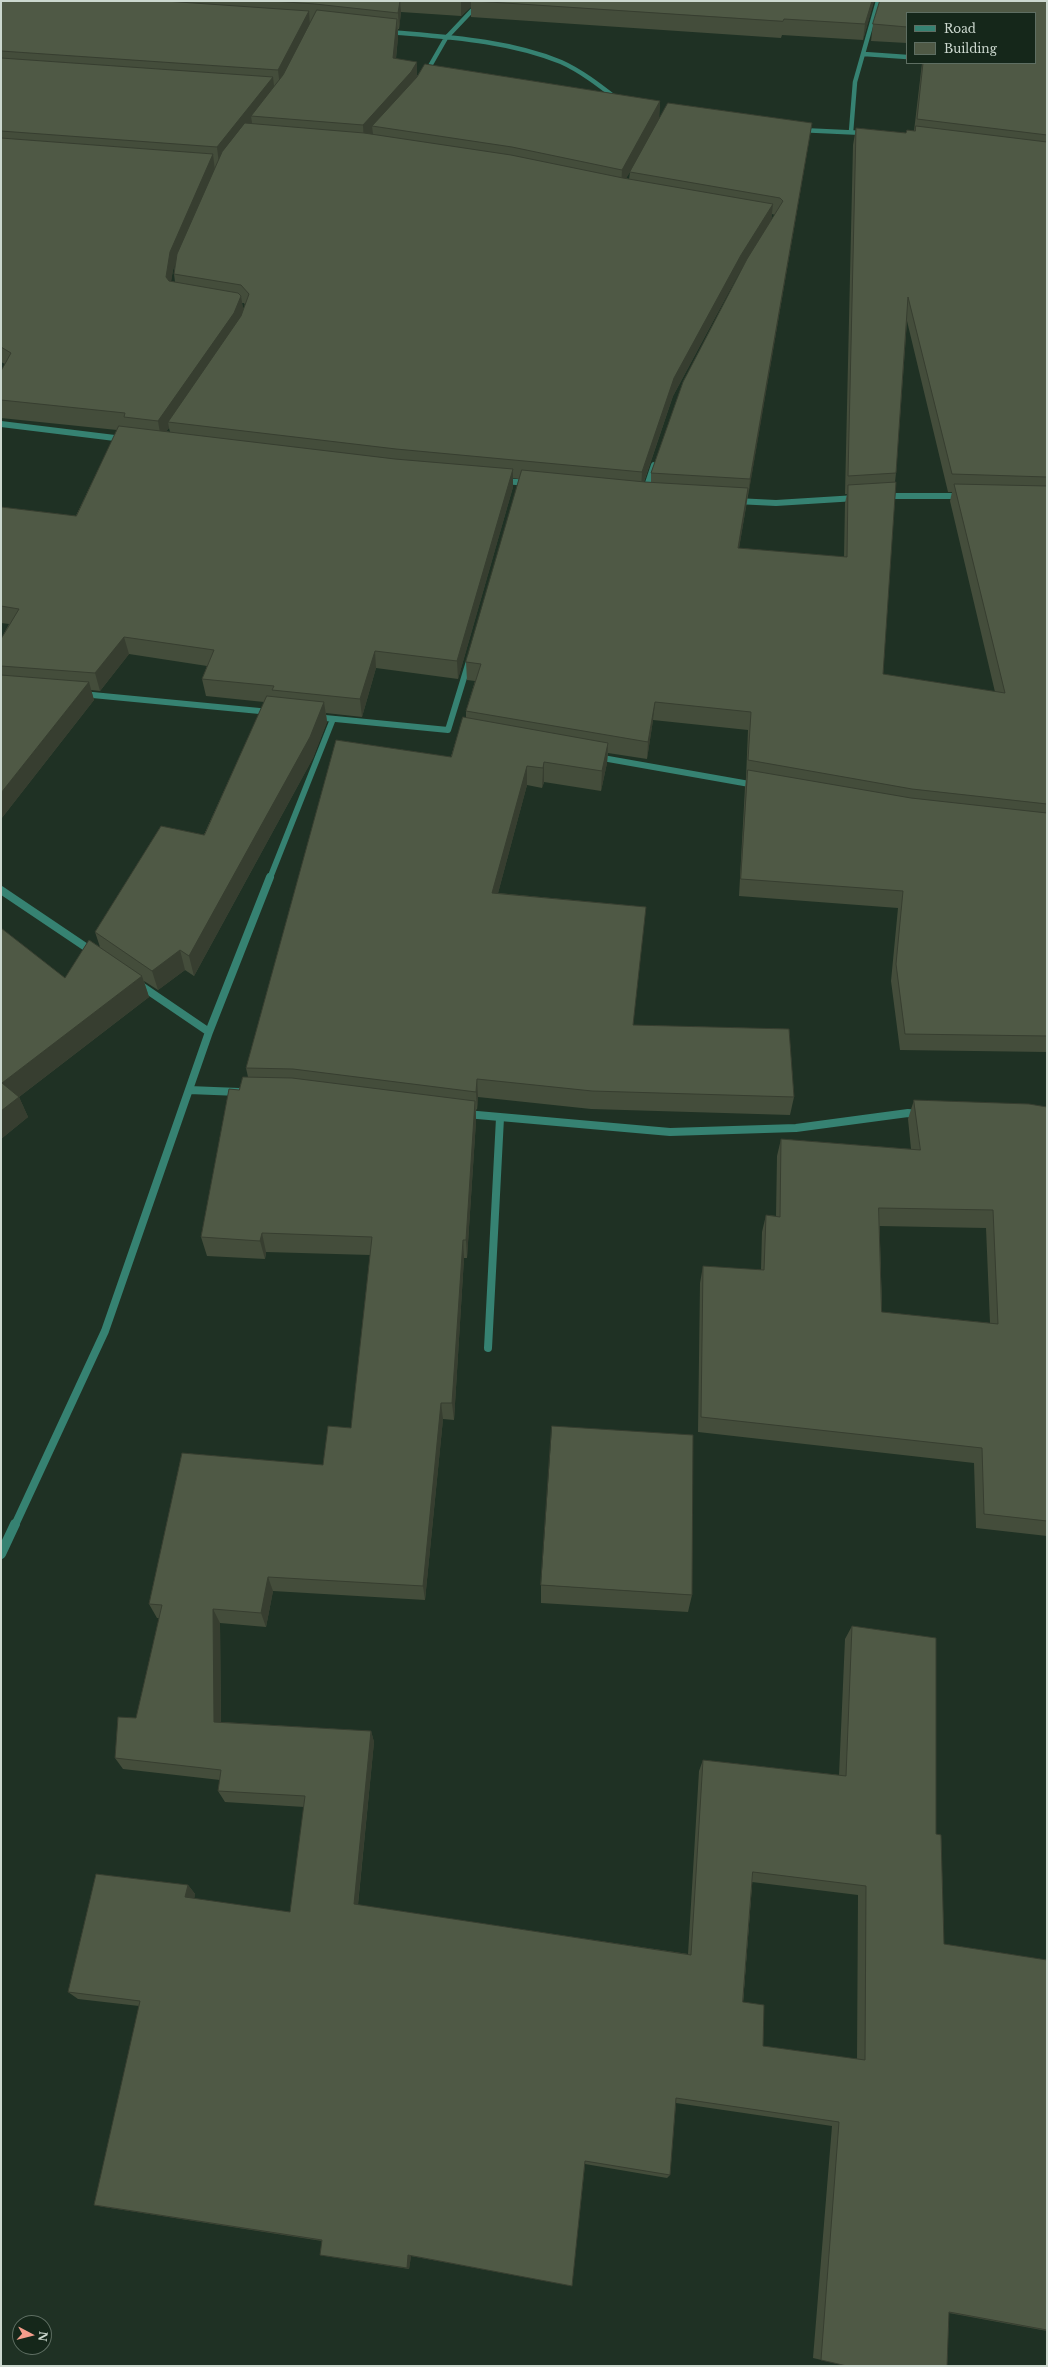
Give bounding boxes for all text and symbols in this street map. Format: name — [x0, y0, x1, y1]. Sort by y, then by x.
legend — [906, 12, 1036, 64]
text: Road — [944, 21, 976, 36]
text: Building — [944, 41, 997, 56]
north arrow — [12, 2315, 52, 2355]
text: N — [35, 2330, 50, 2342]

